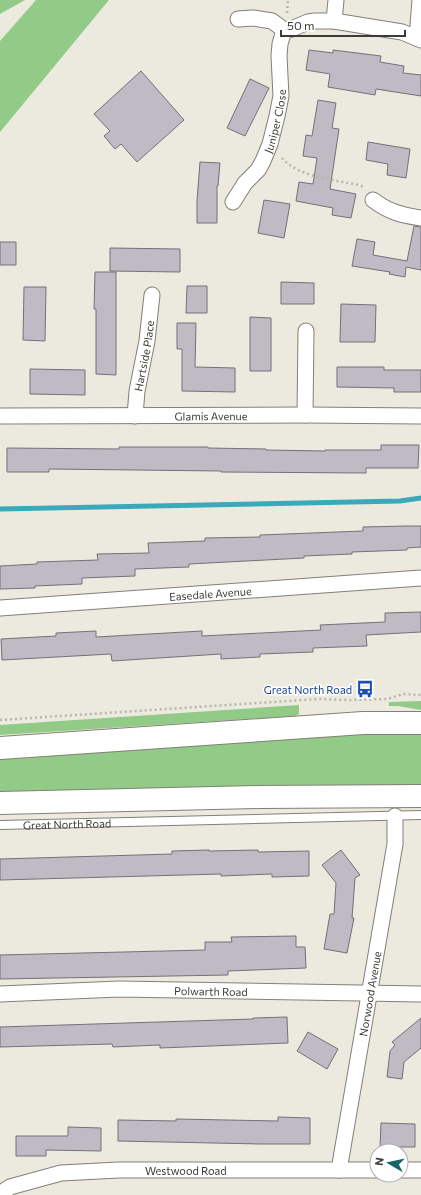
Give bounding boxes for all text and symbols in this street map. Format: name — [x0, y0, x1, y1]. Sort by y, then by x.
scale bar — [281, 12, 405, 38]
text: 50 m — [287, 18, 315, 32]
street label: Juniper Close — [261, 89, 288, 155]
street label: Hartside Place — [131, 319, 156, 392]
street label: Glamis Avenue — [175, 409, 248, 422]
street label: Easedale Avenue — [169, 584, 252, 602]
bus stop icon: Great North Road — [355, 679, 375, 699]
place label: Great North Road — [264, 683, 352, 696]
street label: Great North Road — [23, 816, 111, 831]
street label: Norwood Avenue — [356, 950, 383, 1037]
street label: Polwarth Road — [174, 983, 248, 998]
north arrow — [369, 1143, 409, 1183]
text: N — [372, 1156, 386, 1166]
street label: Westwood Road — [145, 1164, 227, 1177]

